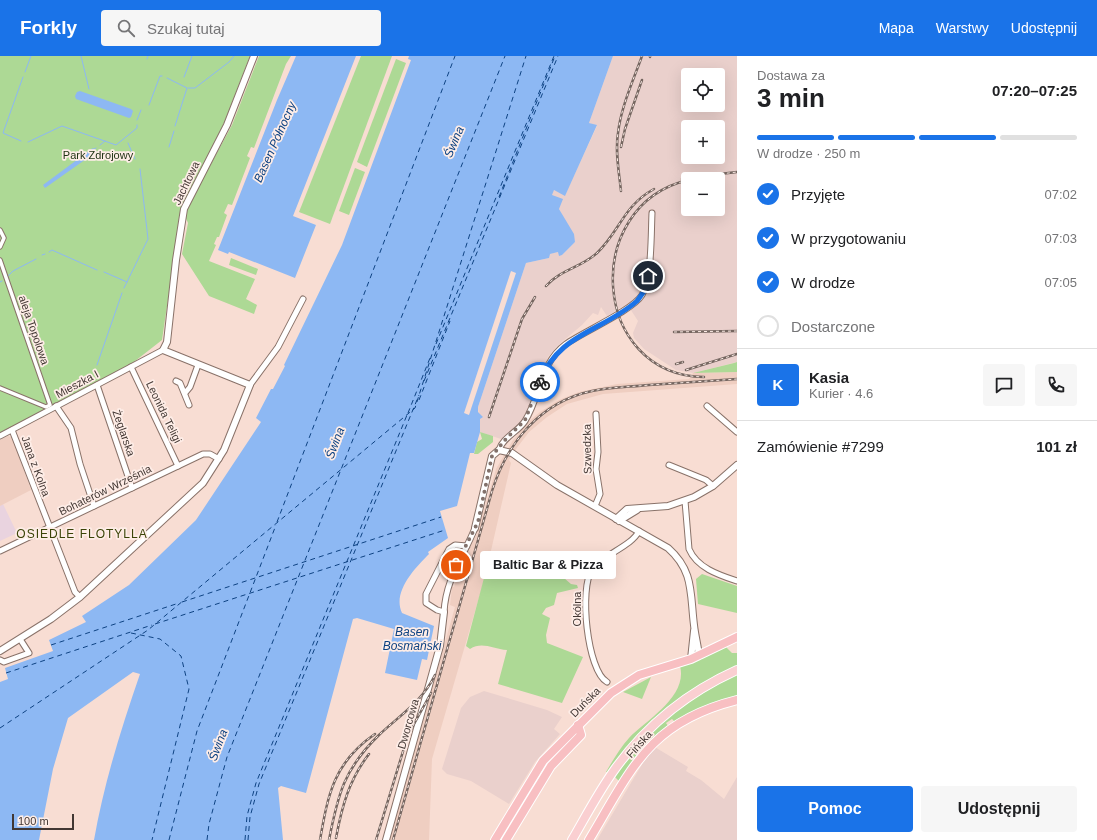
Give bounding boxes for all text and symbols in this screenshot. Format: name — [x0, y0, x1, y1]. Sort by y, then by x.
search box — [101, 10, 381, 46]
text: Forkly — [20, 17, 77, 38]
icon: search — [115, 17, 137, 39]
text: Szukaj tutaj — [147, 20, 225, 37]
text: Mapa — [879, 20, 914, 36]
text: Warstwy — [936, 20, 989, 36]
text: Udostępnij — [1011, 20, 1077, 36]
map controls — [681, 68, 725, 216]
button: locate — [681, 68, 725, 112]
text: Dostawa za — [757, 68, 825, 83]
text: 07:20–07:25 — [992, 82, 1077, 99]
text: 3 min — [757, 83, 825, 113]
water label: Basen Północny — [251, 99, 299, 184]
button: + — [681, 120, 725, 164]
water label: Świna — [440, 124, 467, 160]
text: W drodze · 250 m — [757, 146, 860, 161]
park label: Park Zdrojowy — [63, 149, 134, 161]
street label: Jachtowa — [170, 159, 202, 207]
button: − — [681, 172, 725, 216]
icon: check — [757, 183, 779, 205]
text: Przyjęte — [791, 186, 845, 203]
text: 07:02 — [1044, 187, 1077, 202]
icon: check — [757, 227, 779, 249]
text: W przygotowaniu — [791, 230, 906, 247]
text: 07:03 — [1044, 231, 1077, 246]
pin — [631, 259, 665, 293]
icon: home — [637, 265, 659, 287]
icon: check — [757, 271, 779, 293]
text: W drodze — [791, 274, 855, 291]
text: 07:05 — [1044, 275, 1077, 290]
street label: aleja Topolowa — [17, 294, 52, 367]
text: Dostarczone — [791, 318, 875, 335]
courier — [520, 362, 560, 402]
button: chat — [983, 364, 1025, 406]
button: phone — [1035, 364, 1077, 406]
street label: Mieszka I — [54, 368, 100, 400]
text: Kasia — [809, 369, 849, 386]
icon: bike — [529, 371, 551, 393]
text: K — [773, 376, 783, 393]
street label: Leonida Teligi — [144, 379, 184, 445]
text: Kurier · 4.6 — [809, 386, 873, 401]
street label: Żeglarska — [110, 408, 138, 459]
street label: Szwedzka — [581, 423, 593, 474]
water label: Świna — [322, 425, 348, 461]
street label: Jana z Kolna — [19, 434, 53, 499]
text: Zamówienie #7299 — [757, 438, 884, 455]
text: 101 zł — [1036, 438, 1077, 455]
street label: Bohaterów Września — [57, 462, 154, 518]
district label: OSIEDLE FLOTYLLA — [16, 527, 148, 541]
pin — [439, 548, 473, 582]
callout: Baltic Bar & Pizza — [480, 551, 616, 579]
icon: bag — [445, 554, 467, 576]
text: Baltic Bar & Pizza — [493, 557, 603, 572]
street label: Okólna — [571, 591, 583, 626]
water label: Basen Bosmański — [383, 625, 442, 653]
street label: Duńska — [568, 684, 603, 719]
street label: Dworcowa — [395, 697, 421, 750]
water label: Świna — [205, 727, 231, 763]
street label: Fińska — [624, 727, 655, 760]
button: Pomoc — [757, 786, 913, 832]
button: Udostępnij — [921, 786, 1077, 832]
scale bar — [12, 812, 74, 831]
text: 100 m — [18, 815, 49, 827]

